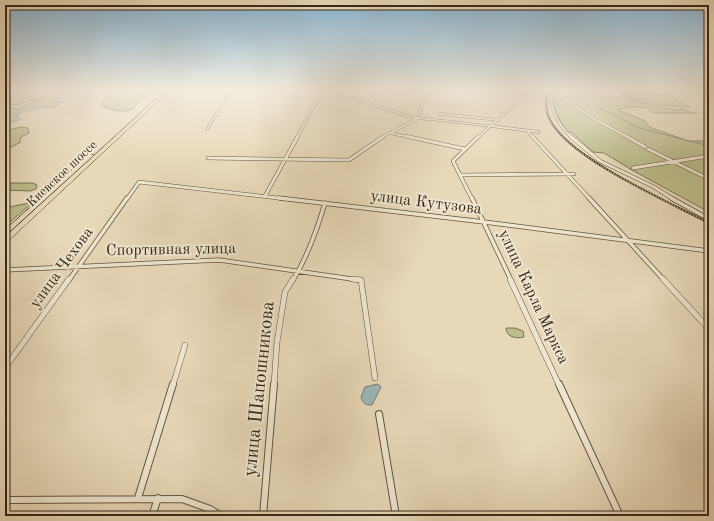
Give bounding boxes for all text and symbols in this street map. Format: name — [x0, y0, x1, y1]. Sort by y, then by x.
street label: Киевское шоссе — [24, 138, 100, 210]
street label: улица Кутузова — [369, 188, 483, 218]
street label: улица Чехова — [27, 224, 97, 312]
street label: улица Карла Маркса — [495, 227, 571, 367]
street label: Спортивная улица — [106, 241, 236, 259]
street label: улица Шапошникова — [241, 300, 279, 478]

